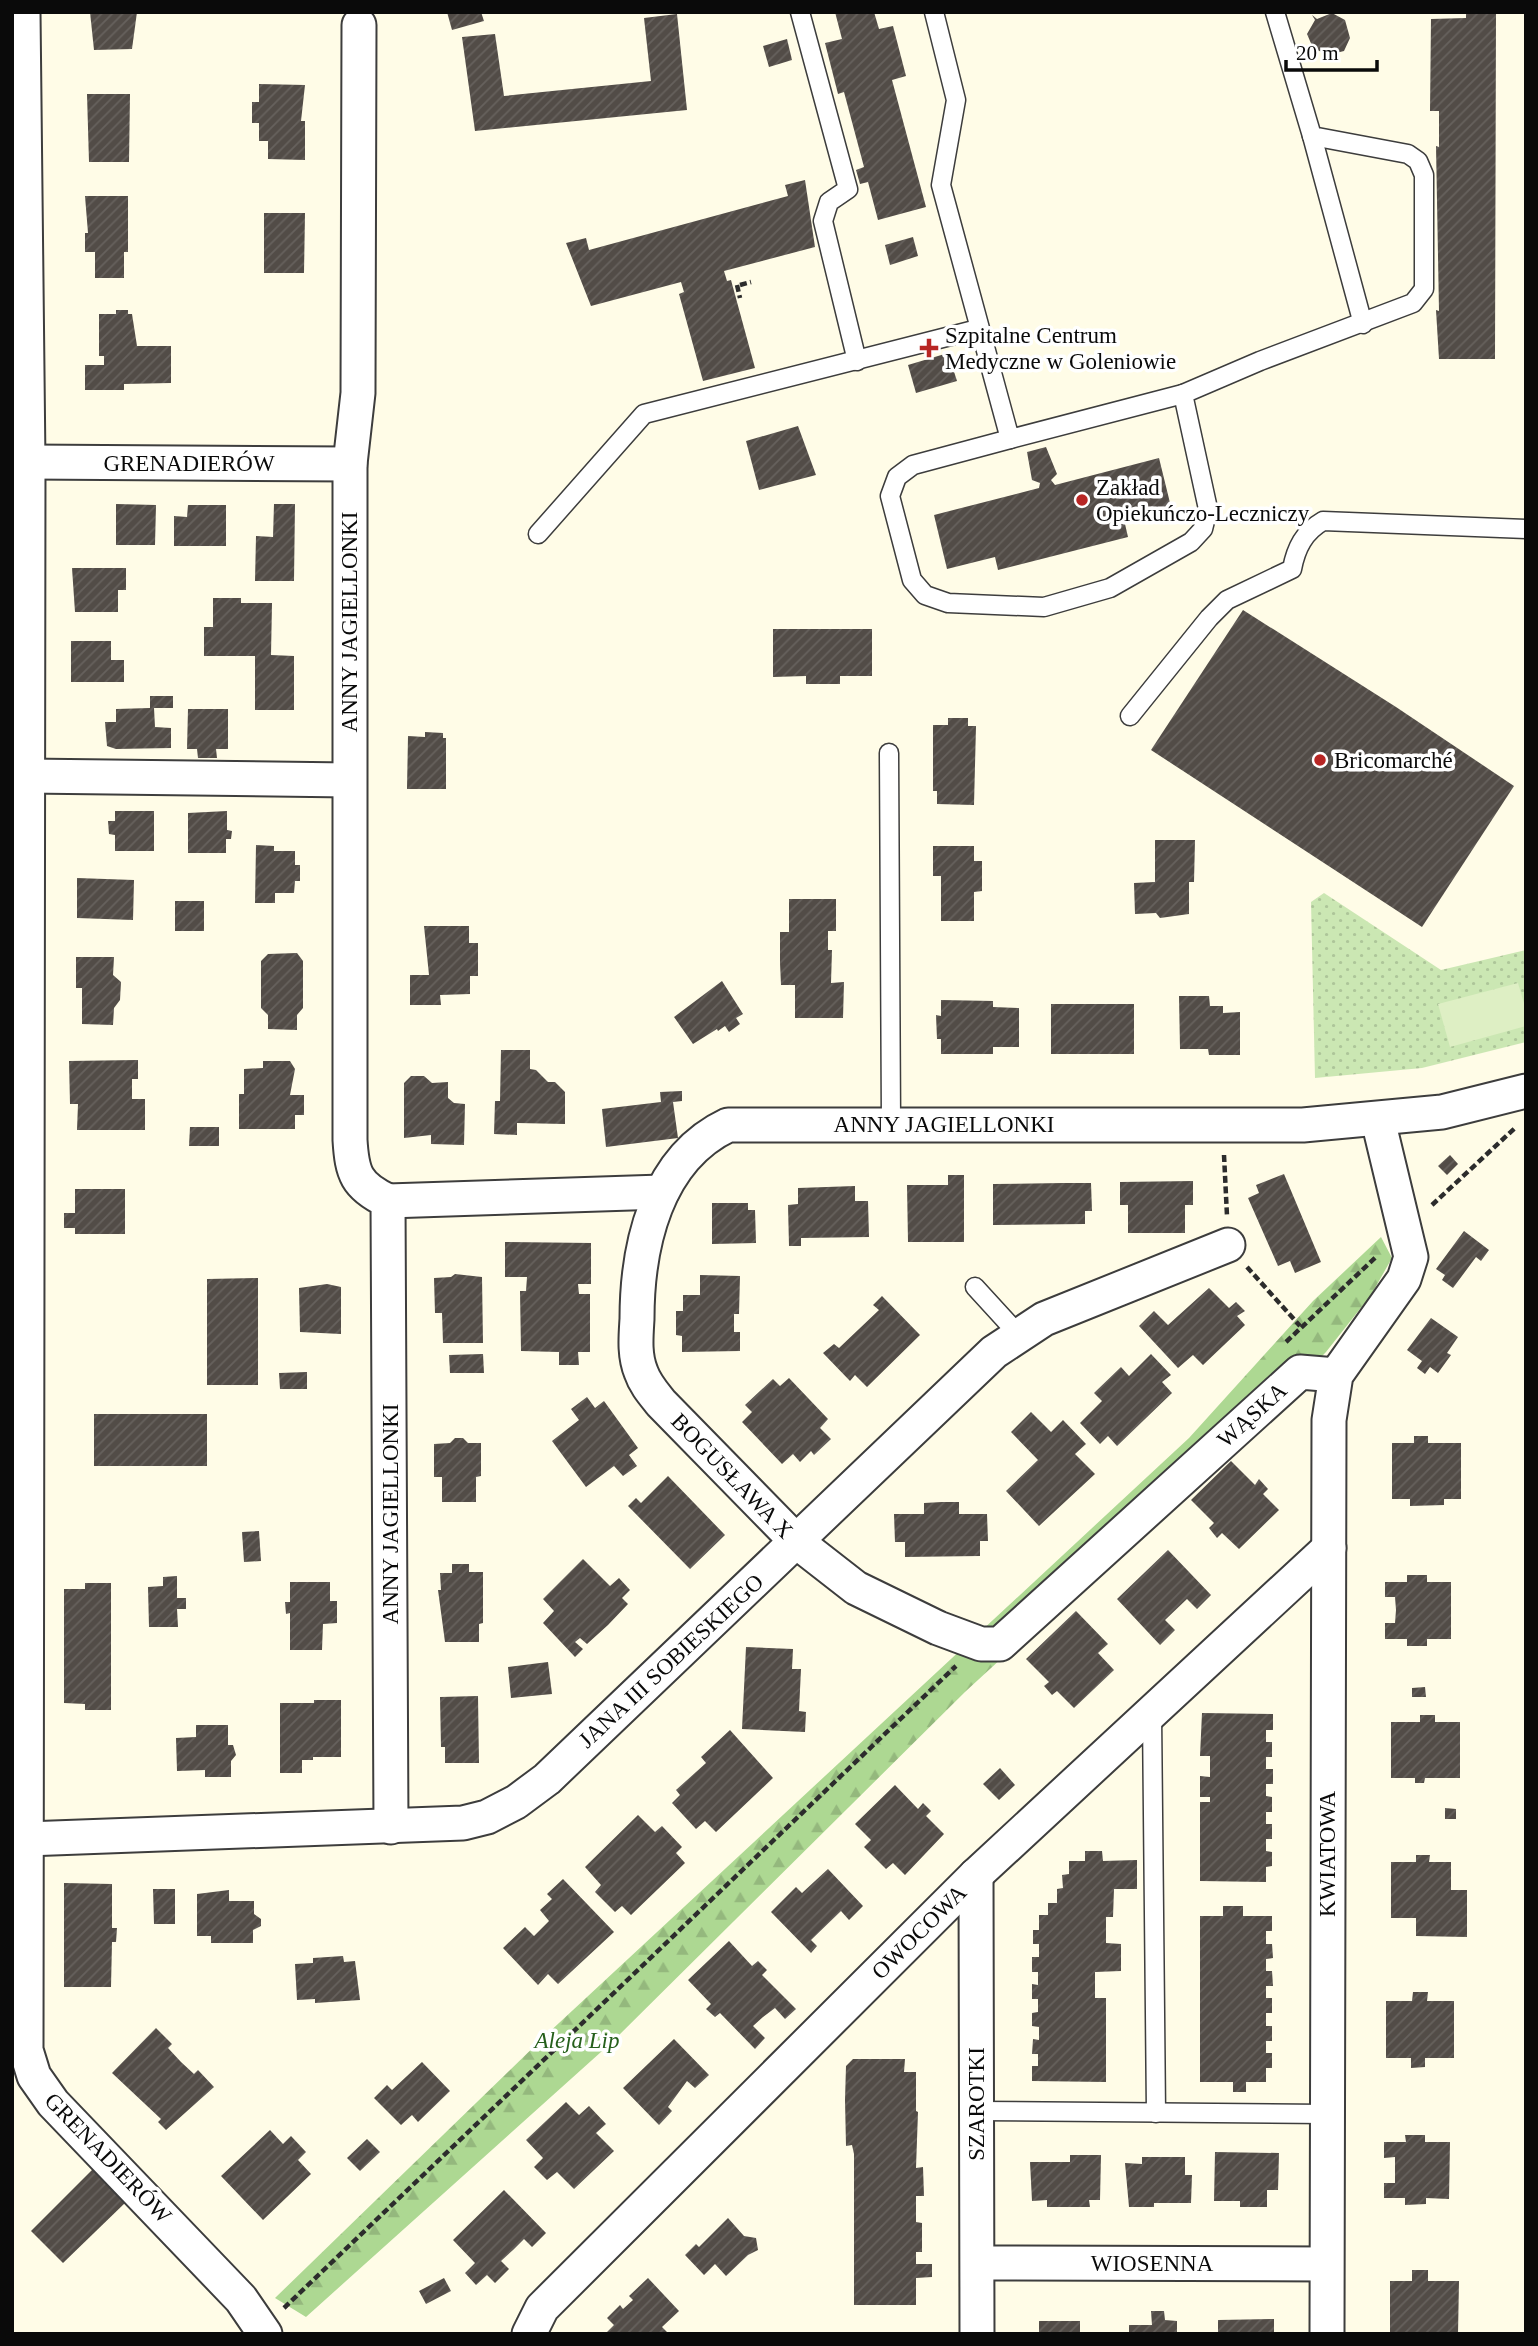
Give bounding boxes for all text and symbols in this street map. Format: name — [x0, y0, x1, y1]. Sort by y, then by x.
scale bar — [1286, 28, 1377, 72]
text: 20 m — [1296, 41, 1339, 65]
place label: Szpitalne Centrum Medyczne w Goleniowie — [945, 323, 1176, 374]
marker: Szpitalne Centrum Medyczne w Goleniowie — [919, 338, 939, 358]
street label: GRENADIERÓW — [103, 450, 275, 476]
place label: Zakład Opiekuńczo-Leczniczy — [1096, 475, 1310, 526]
marker: Zakład Opiekuńczo-Leczniczy — [1074, 492, 1090, 508]
street label: ANNY JAGIELLONKI — [337, 512, 362, 732]
place label: Bricomarché — [1334, 748, 1453, 773]
marker: Bricomarché — [1312, 752, 1328, 768]
street label: ANNY JAGIELLONKI — [834, 1112, 1054, 1137]
street label: WĄSKA — [1212, 1377, 1292, 1453]
street label: ANNY JAGIELLONKI — [378, 1404, 403, 1624]
street label: BOGUSŁAWA X — [666, 1408, 798, 1544]
street label: JANA III SOBIESKIEGO — [574, 1569, 768, 1753]
street label: KWIATOWA — [1315, 1791, 1340, 1917]
street label: OWOCOWA — [867, 1880, 971, 1984]
park label: Aleja Lip — [533, 2028, 619, 2053]
street label: SZAROTKI — [964, 2047, 989, 2161]
street label: GRENADIERÓW — [40, 2087, 177, 2228]
street label: WIOSENNA — [1091, 2251, 1214, 2276]

